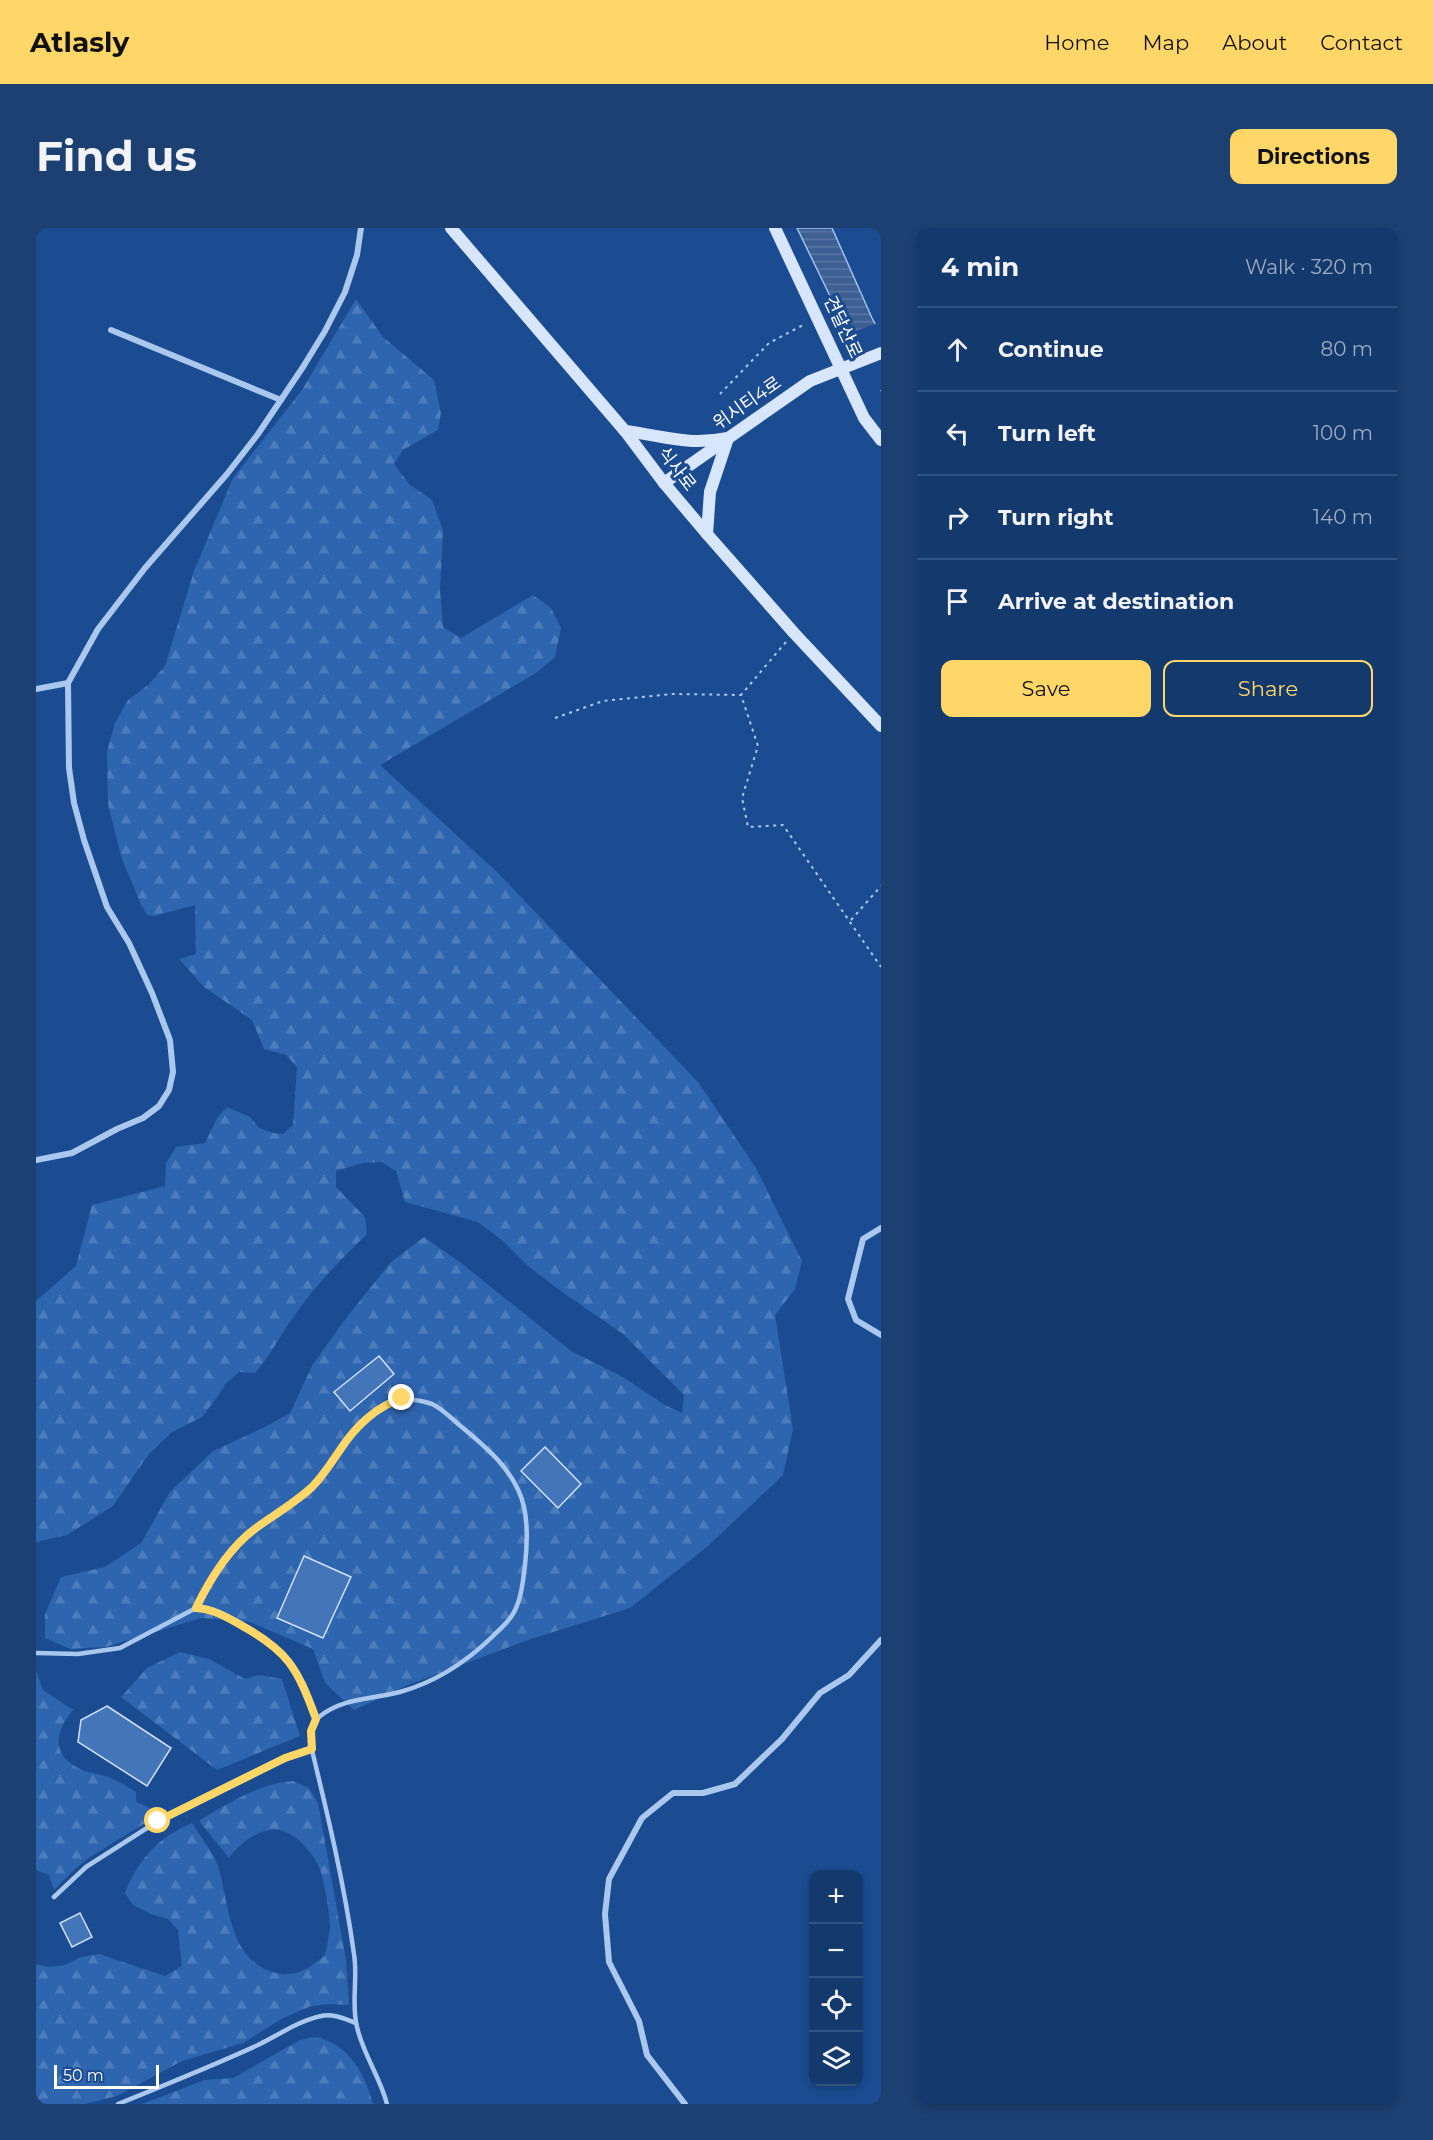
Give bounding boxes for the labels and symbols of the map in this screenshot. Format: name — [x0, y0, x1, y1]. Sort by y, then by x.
street label: 견달산로 — [819, 292, 867, 362]
street label: 위시티4로 — [709, 372, 785, 434]
street label: 식사로 — [653, 443, 701, 495]
route end — [388, 1384, 414, 1410]
route start — [144, 1807, 170, 1833]
scale bar — [54, 2062, 159, 2090]

